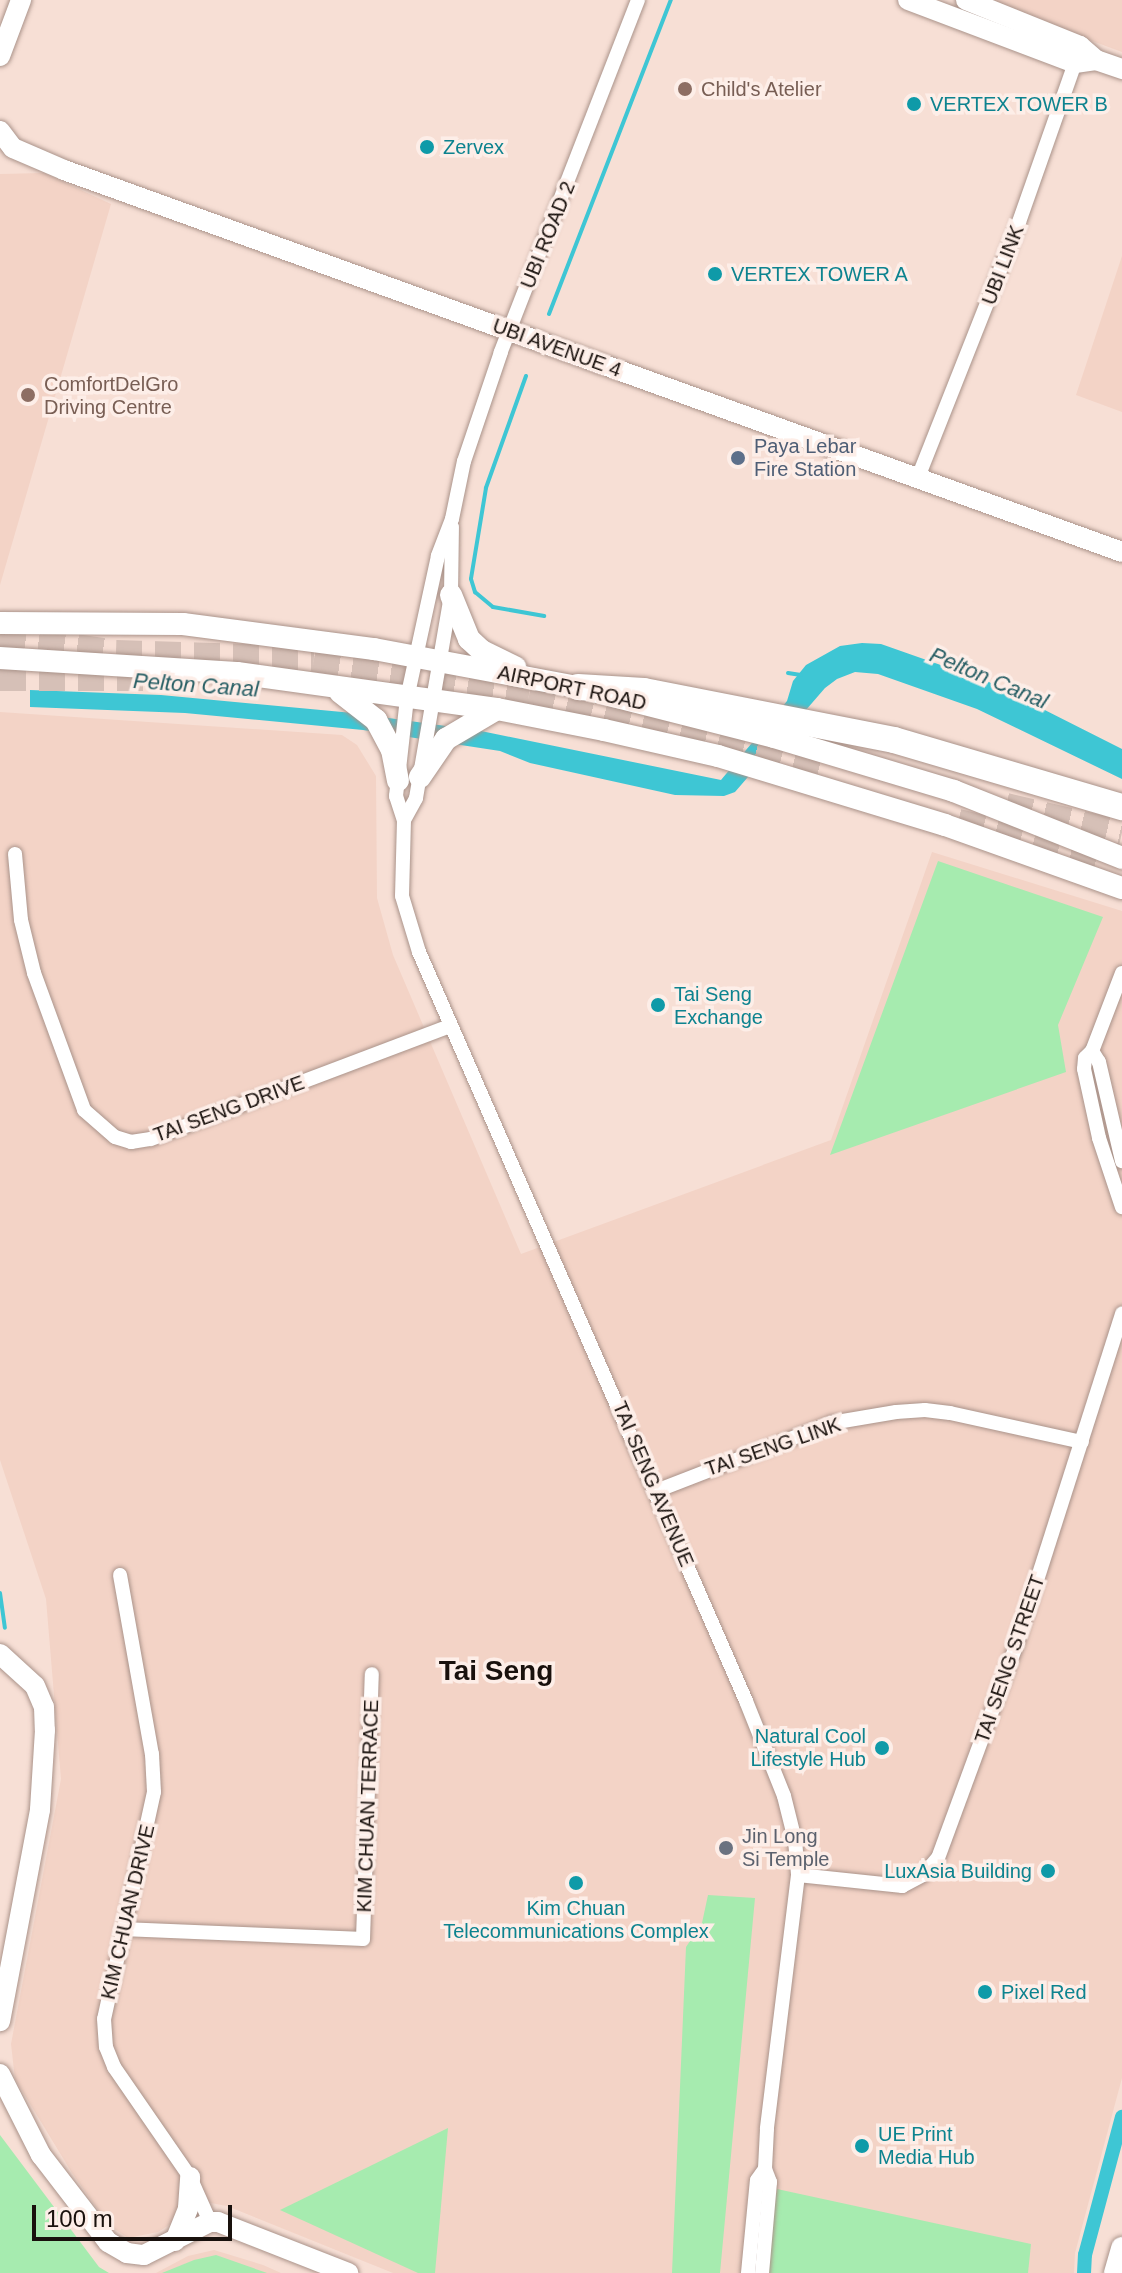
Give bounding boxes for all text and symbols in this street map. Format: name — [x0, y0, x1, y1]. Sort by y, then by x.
place label: Child's Atelier — [701, 77, 823, 101]
marker: Child's Atelier — [676, 80, 694, 98]
place label: VERTEX TOWER B — [930, 92, 1108, 116]
marker: VERTEX TOWER B — [905, 95, 923, 113]
place label: Zervex — [443, 135, 504, 159]
marker: Zervex — [418, 138, 436, 156]
street label: UBI ROAD 2 — [516, 178, 580, 292]
street label: UBI LINK — [977, 222, 1029, 308]
place label: VERTEX TOWER A — [731, 262, 909, 286]
marker: VERTEX TOWER A — [706, 265, 724, 283]
street label: UBI AVENUE 4 — [489, 313, 625, 383]
place label: ComfortDelGro Driving Centre — [44, 372, 178, 419]
marker: ComfortDelGro Driving Centre — [19, 386, 37, 404]
place label: Paya Lebar Fire Station — [754, 434, 856, 481]
marker: Paya Lebar Fire Station — [729, 449, 747, 467]
water label: Pelton Canal — [926, 641, 1052, 715]
street label: AIRPORT ROAD — [495, 660, 649, 716]
water label: Pelton Canal — [132, 667, 260, 703]
place label: Tai Seng Exchange — [674, 982, 763, 1029]
marker: Tai Seng Exchange — [649, 996, 667, 1014]
street label: TAI SENG DRIVE — [150, 1071, 308, 1147]
street label: TAI SENG AVENUE — [607, 1397, 699, 1571]
street label: TAI SENG LINK — [702, 1413, 844, 1481]
street label: TAI SENG STREET — [970, 1572, 1050, 1746]
district label: Tai Seng — [439, 1654, 553, 1688]
street label: KIM CHUAN TERRACE — [352, 1699, 384, 1913]
place label: Natural Cool Lifestyle Hub — [750, 1724, 866, 1771]
marker: Natural Cool Lifestyle Hub — [873, 1739, 891, 1757]
street label: KIM CHUAN DRIVE — [96, 1822, 160, 2002]
place label: Jin Long Si Temple — [742, 1824, 830, 1871]
marker: Jin Long Si Temple — [717, 1839, 735, 1857]
place label: LuxAsia Building — [884, 1859, 1032, 1883]
marker: LuxAsia Building — [1039, 1862, 1057, 1880]
marker: Kim Chuan Telecommunications Complex — [567, 1874, 585, 1892]
place label: Kim Chuan Telecommunications Complex — [443, 1896, 709, 1943]
place label: Pixel Red — [1001, 1980, 1087, 2004]
marker: Pixel Red — [976, 1983, 994, 2001]
place label: UE Print Media Hub — [878, 2122, 975, 2169]
marker: UE Print Media Hub — [853, 2137, 871, 2155]
scale bar — [36, 2189, 236, 2239]
text: 100 m — [46, 2205, 113, 2232]

